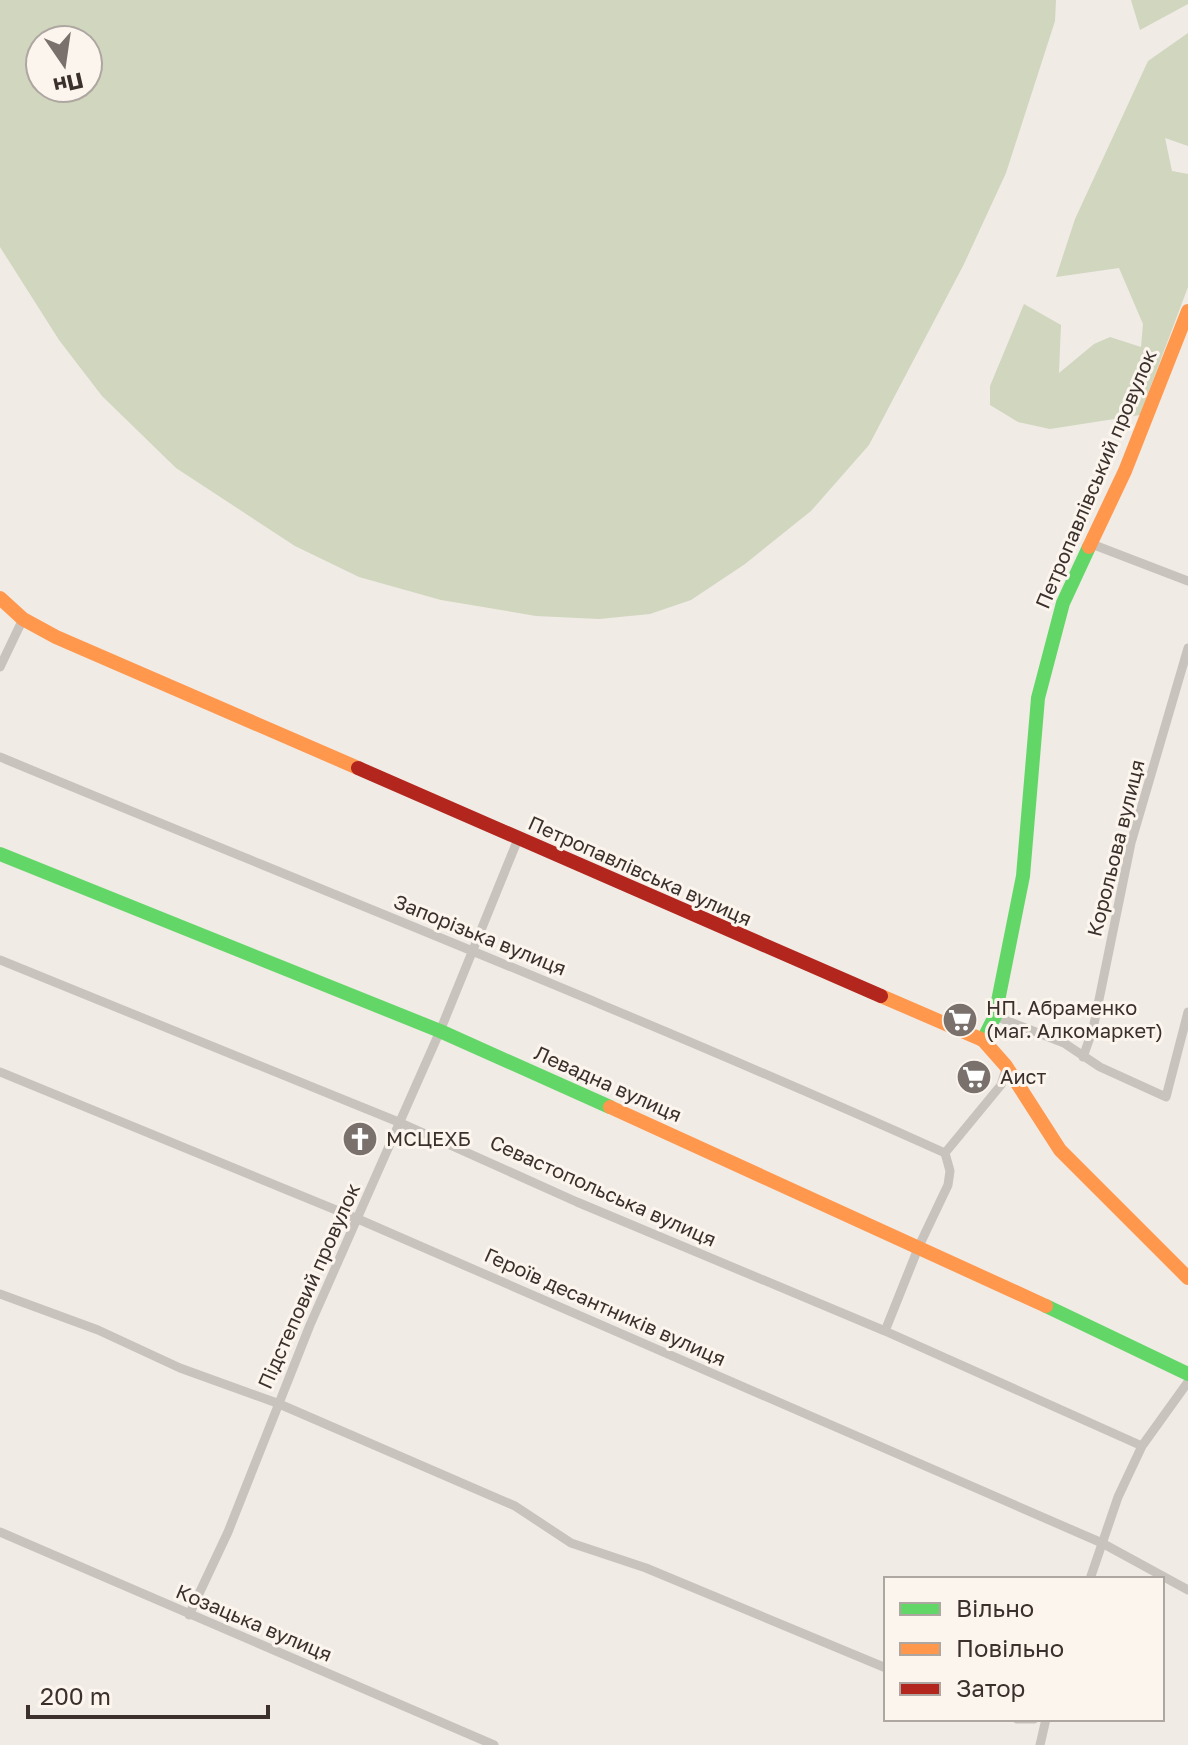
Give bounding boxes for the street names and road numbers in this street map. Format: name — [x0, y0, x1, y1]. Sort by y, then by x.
street label: Петропавлівський провулок — [1030, 346, 1161, 612]
street label: Корольова вулиця — [1081, 757, 1149, 939]
street label: Петропавлівська вулиця — [525, 810, 756, 930]
street label: Запорізька вулиця — [391, 888, 570, 980]
street label: Левадна вулиця — [531, 1040, 686, 1126]
street label: Севастопольська вулиця — [487, 1129, 720, 1251]
street label: Підстеповий провулок — [252, 1179, 364, 1392]
street label: Героїв десантників вулиця — [481, 1242, 730, 1370]
street label: Козацька вулиця — [173, 1578, 336, 1666]

